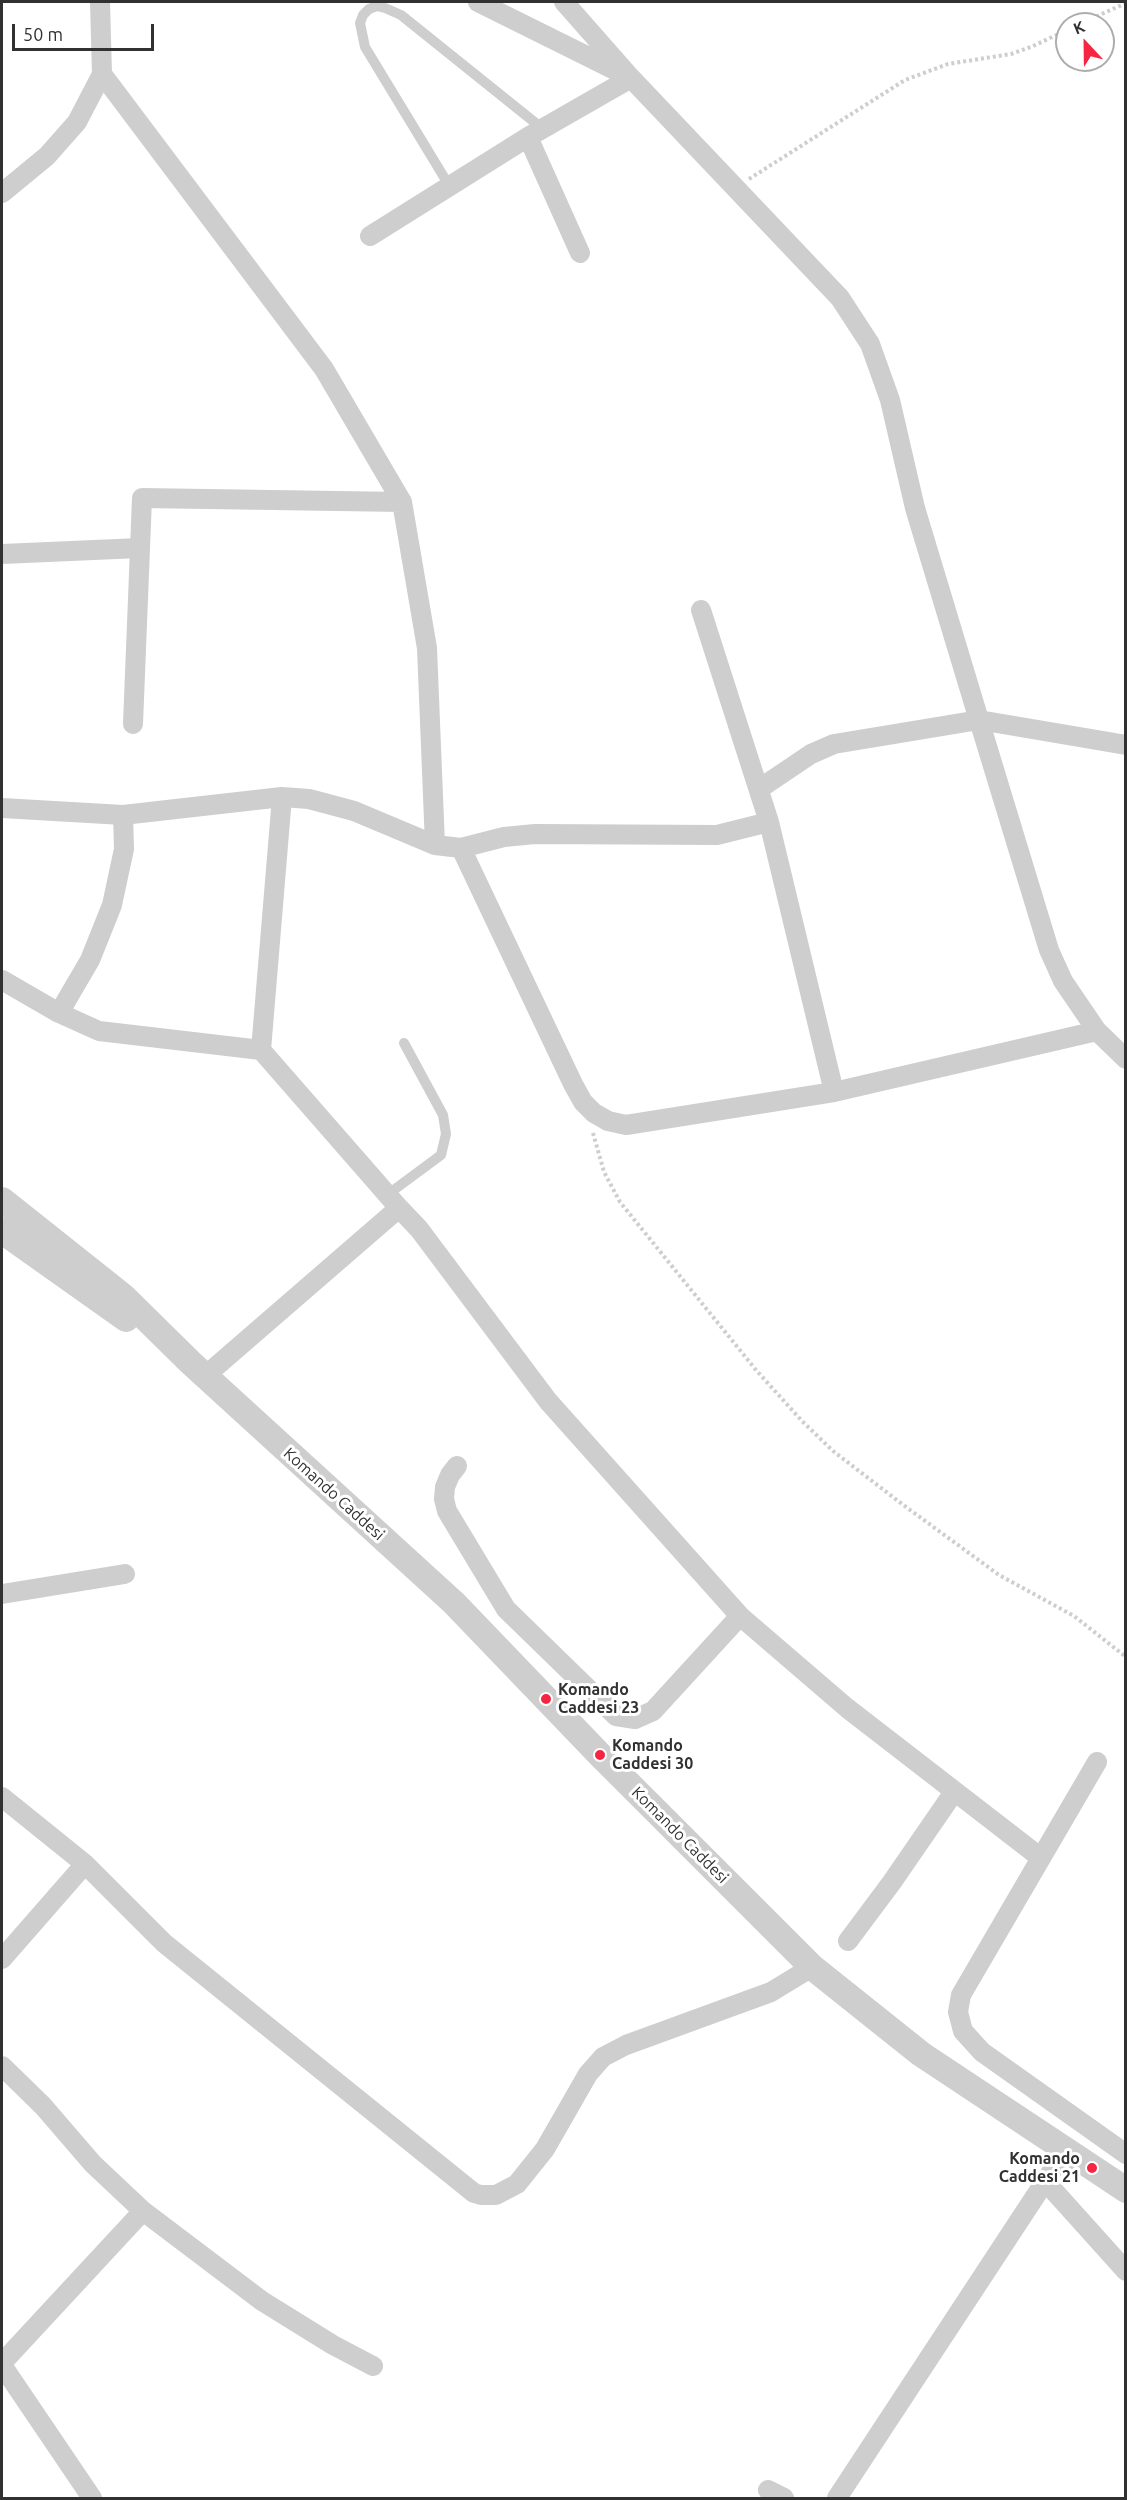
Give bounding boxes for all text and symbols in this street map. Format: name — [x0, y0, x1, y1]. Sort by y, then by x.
scale bar — [15, 12, 158, 50]
north arrow — [1055, 12, 1115, 72]
text: K — [1071, 17, 1087, 38]
text: 50 m — [23, 24, 63, 44]
street label: Komando Caddesi — [280, 1444, 388, 1544]
place label: Komando Caddesi 23 — [558, 1680, 639, 1718]
marker: Komando Caddesi 23 — [539, 1692, 553, 1706]
place label: Komando Caddesi 30 — [612, 1736, 693, 1774]
marker: Komando Caddesi 30 — [593, 1748, 607, 1762]
street label: Komando Caddesi — [628, 1783, 732, 1887]
place label: Komando Caddesi 21 — [999, 2149, 1080, 2187]
marker: Komando Caddesi 21 — [1085, 2161, 1099, 2175]

